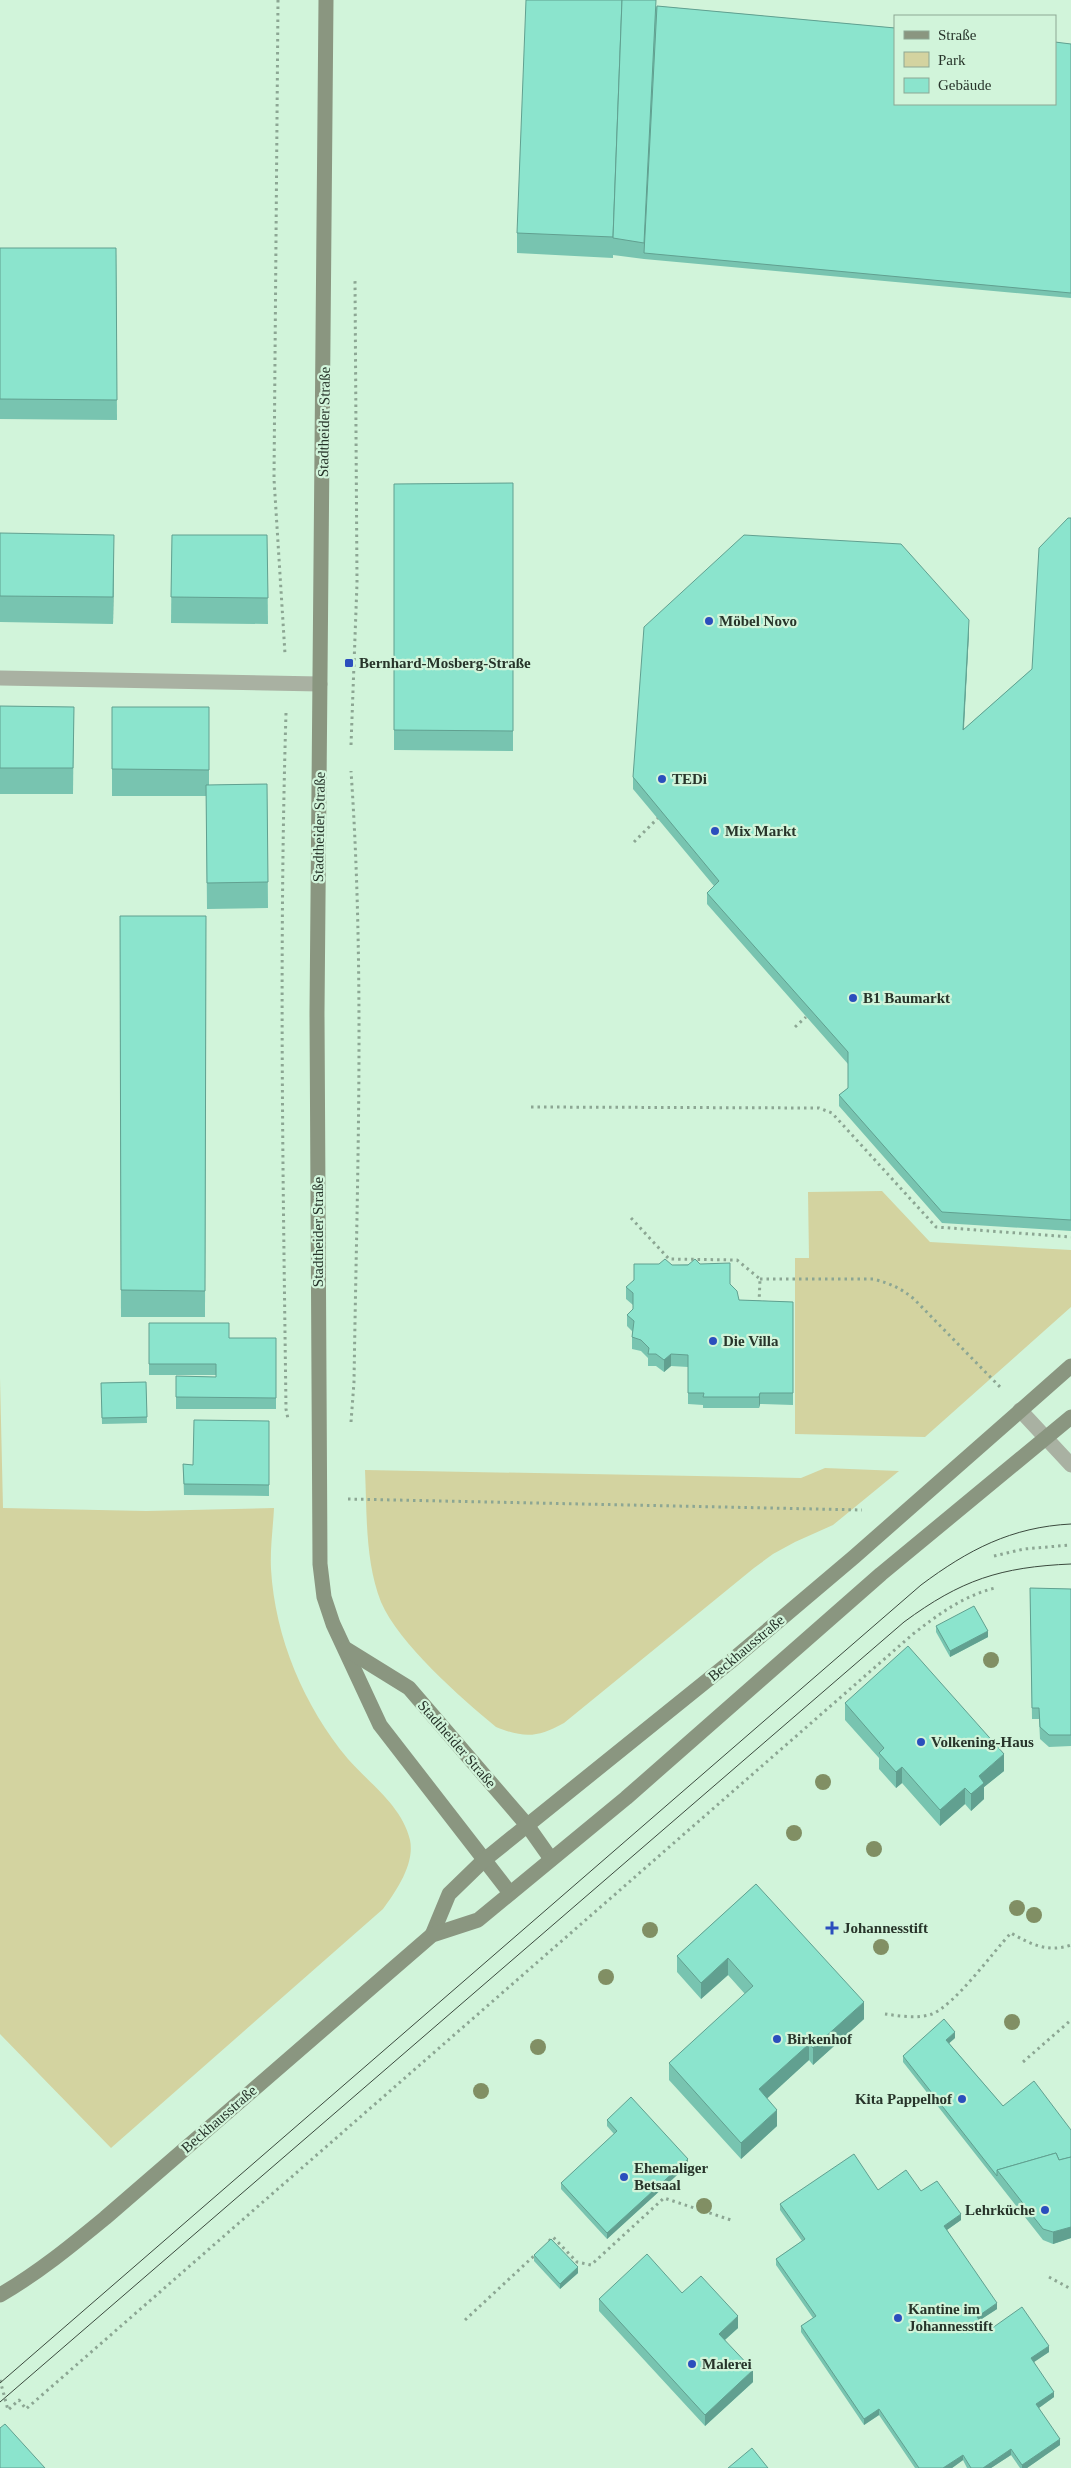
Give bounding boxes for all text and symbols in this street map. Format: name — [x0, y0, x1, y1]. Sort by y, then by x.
legend — [894, 15, 1056, 105]
text: Straße — [938, 27, 977, 43]
text: Park — [938, 52, 966, 68]
text: Gebäude — [938, 77, 992, 93]
street label: Stadtheider Straße — [315, 366, 333, 477]
place label: Möbel Novo — [719, 613, 797, 629]
marker: Möbel Novo — [703, 615, 715, 627]
place label: Bernhard-Mosberg-Straße — [359, 655, 531, 671]
marker: Bernhard-Mosberg-Straße — [343, 657, 355, 669]
street label: Stadtheider Straße — [310, 771, 328, 882]
place label: TEDi — [672, 771, 707, 787]
marker: TEDi — [656, 773, 668, 785]
place label: Mix Markt — [725, 823, 796, 839]
marker: Mix Markt — [709, 825, 721, 837]
place label: B1 Baumarkt — [863, 990, 950, 1006]
marker: B1 Baumarkt — [847, 992, 859, 1004]
street label: Stadtheider Straße — [310, 1176, 326, 1287]
place label: Die Villa — [723, 1333, 779, 1349]
marker: Die Villa — [707, 1335, 719, 1347]
street label: Beckhausstraße — [705, 1611, 787, 1684]
street label: Stadtheider Straße — [415, 1697, 499, 1791]
place label: Volkening-Haus — [931, 1734, 1034, 1750]
marker: Volkening-Haus — [915, 1736, 927, 1748]
place label: Johannesstift — [843, 1920, 928, 1936]
marker: Johannesstift — [825, 1921, 839, 1935]
place label: Birkenhof — [787, 2031, 853, 2047]
marker: Birkenhof — [771, 2033, 783, 2045]
street label: Beckhausstraße — [178, 2082, 260, 2156]
place label: Kita Pappelhof — [855, 2091, 953, 2107]
marker: Kita Pappelhof — [956, 2093, 968, 2105]
place label: Ehemaliger Betsaal — [634, 2160, 708, 2193]
marker: Ehemaliger Betsaal — [618, 2171, 630, 2183]
place label: Lehrküche — [965, 2202, 1035, 2218]
marker: Lehrküche — [1039, 2204, 1051, 2216]
place label: Kantine im Johannesstift — [908, 2301, 993, 2334]
marker: Kantine im Johannesstift — [892, 2312, 904, 2324]
place label: Malerei — [702, 2356, 752, 2372]
marker: Malerei — [686, 2358, 698, 2370]

